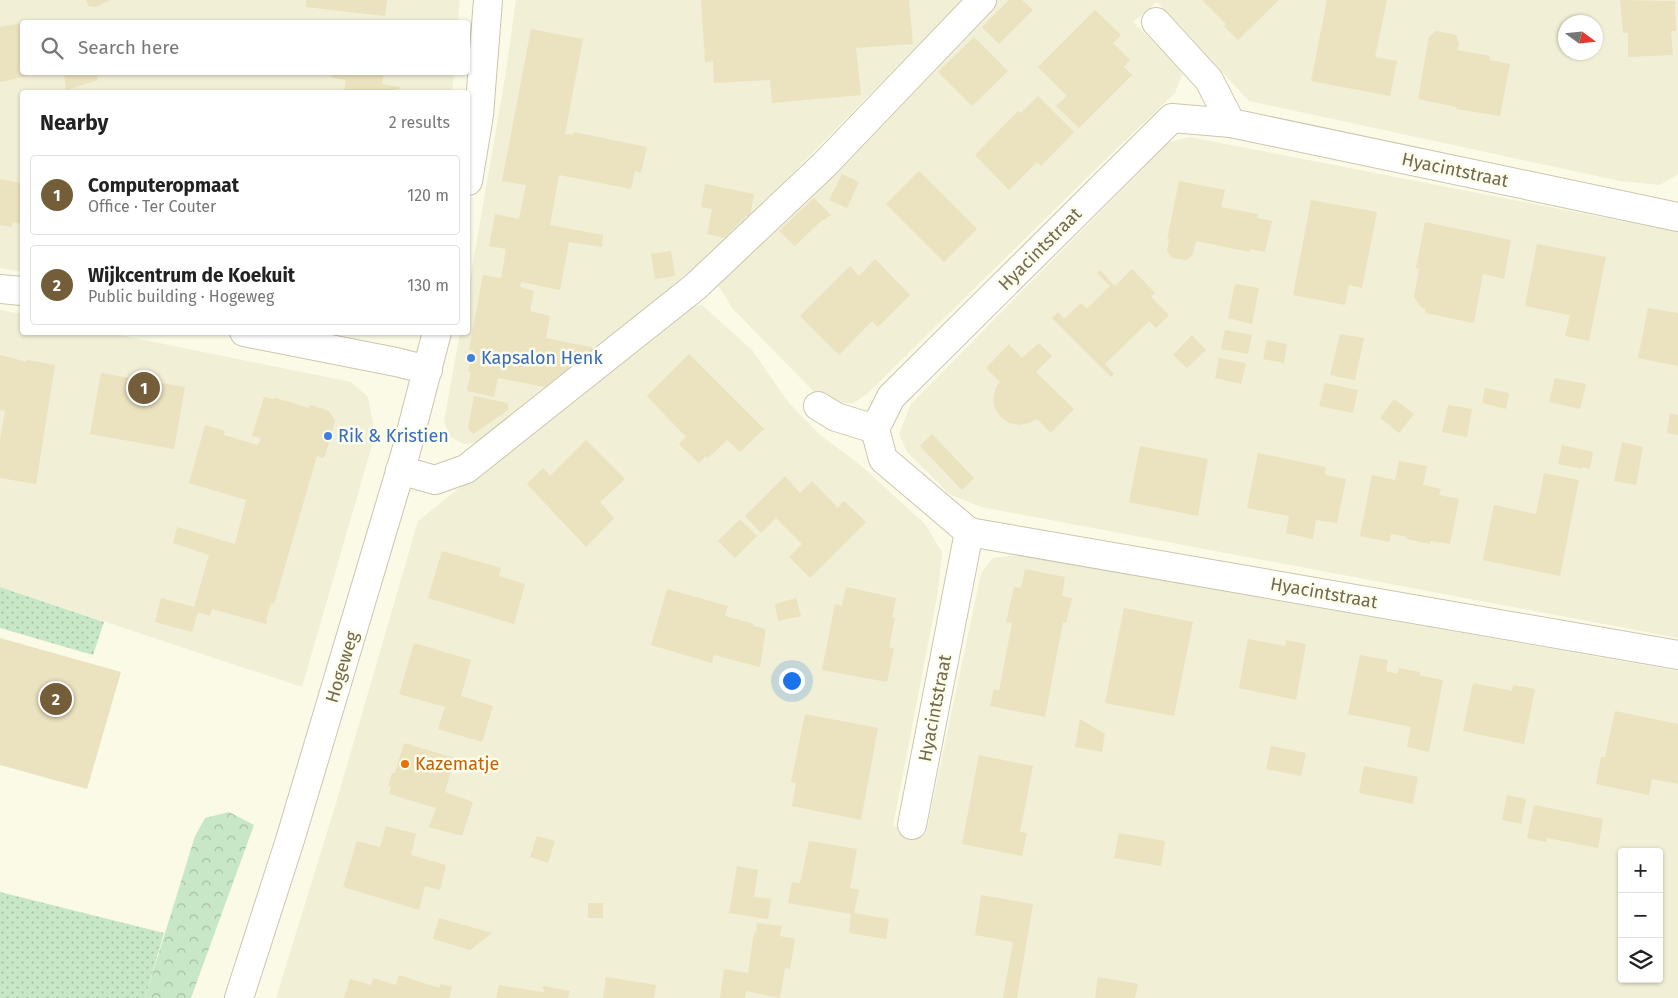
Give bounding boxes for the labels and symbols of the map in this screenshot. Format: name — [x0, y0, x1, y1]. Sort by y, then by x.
north arrow — [1558, 15, 1603, 60]
street label: Hyacintstraat — [1400, 148, 1511, 192]
street label: Hyacintstraat — [994, 202, 1087, 295]
place label: Kapsalon Henk — [481, 347, 603, 369]
marker: Kapsalon Henk — [465, 352, 477, 364]
pin: 1 — [128, 369, 160, 407]
place label: Rik & Kristien — [338, 425, 449, 447]
marker: Rik & Kristien — [322, 430, 334, 442]
street label: Hyacintstraat — [1269, 573, 1380, 613]
street label: Hogeweg — [321, 628, 363, 705]
street label: Hyacintstraat — [914, 652, 956, 763]
your location — [779, 668, 805, 694]
pin: 2 — [40, 680, 72, 718]
place label: Kazematje — [415, 753, 499, 775]
marker: Kazematje — [399, 758, 411, 770]

